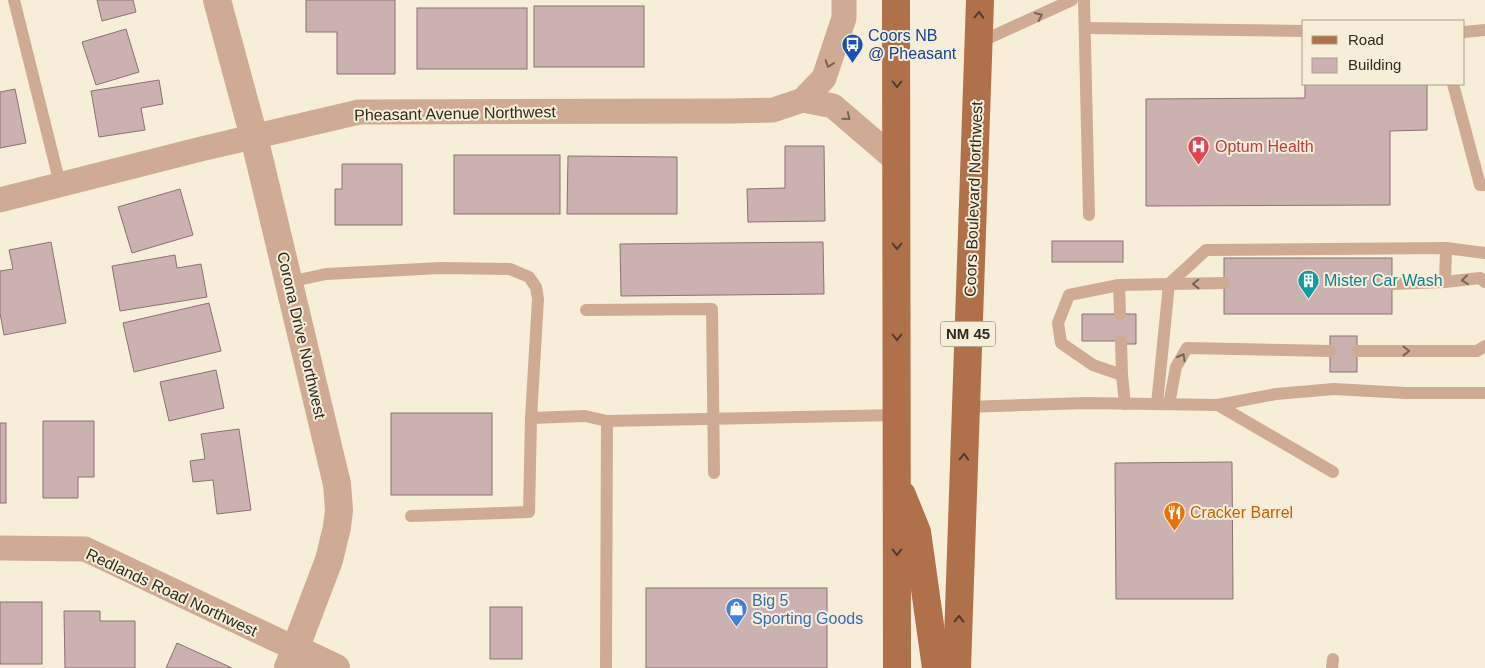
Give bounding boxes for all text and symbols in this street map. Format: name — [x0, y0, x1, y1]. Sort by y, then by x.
one-way arrow — [974, 10, 985, 18]
one-way arrow — [1033, 12, 1042, 22]
legend — [1302, 20, 1465, 85]
place label: Coors NB @ Pheasant — [868, 27, 957, 62]
text: Road — [1348, 31, 1384, 48]
bus stop icon: Coors NB @ Pheasant — [840, 32, 864, 63]
text: Building — [1348, 56, 1401, 73]
one-way arrow — [825, 59, 835, 67]
one-way arrow — [892, 80, 902, 88]
street label: Coors Boulevard Northwest — [962, 100, 985, 297]
street label: Pheasant Avenue Northwest — [354, 103, 557, 124]
one-way arrow — [841, 111, 850, 119]
hospital icon: Optum Health — [1187, 134, 1211, 165]
place label: Optum Health — [1215, 138, 1314, 155]
one-way arrow — [892, 242, 902, 250]
street label: Corona Drive Northwest — [274, 250, 329, 421]
building icon: Mister Car Wash — [1296, 268, 1320, 299]
place label: Mister Car Wash — [1324, 272, 1443, 289]
one-way arrow — [1461, 274, 1469, 285]
one-way arrow — [1192, 279, 1200, 289]
road number: NM 45 — [940, 322, 996, 346]
one-way arrow — [892, 333, 902, 341]
one-way arrow — [1402, 346, 1410, 356]
one-way arrow — [1175, 354, 1185, 363]
one-way arrow — [959, 453, 970, 461]
restaurant icon: Cracker Barrel — [1162, 500, 1186, 531]
place label: Cracker Barrel — [1190, 504, 1293, 521]
street label: Redlands Road Northwest — [84, 545, 261, 640]
one-way arrow — [892, 548, 902, 556]
place label: Big 5 Sporting Goods — [752, 592, 863, 627]
shop icon: Big 5 Sporting Goods — [724, 597, 748, 628]
one-way arrow — [954, 615, 964, 623]

